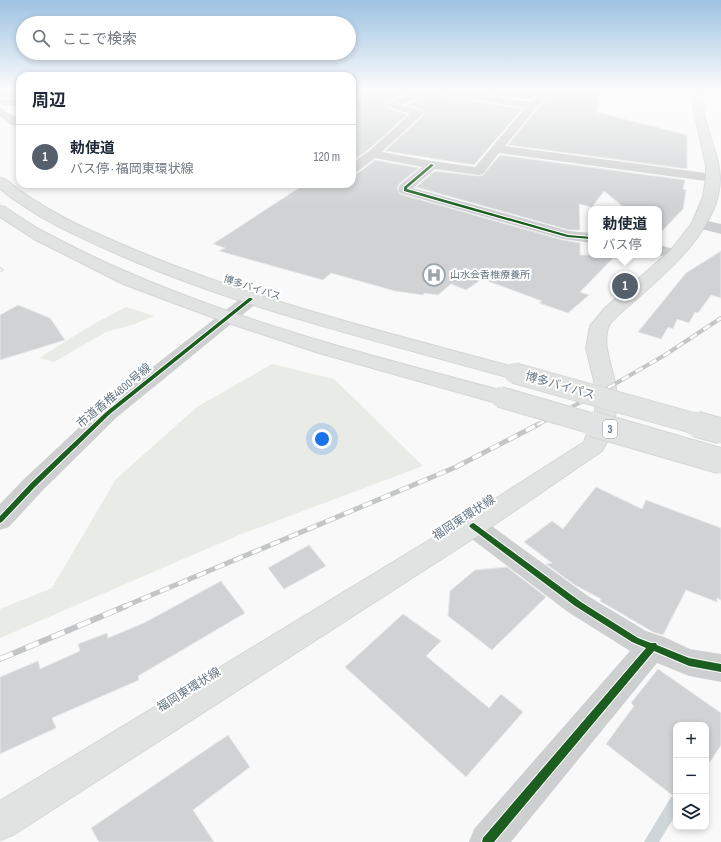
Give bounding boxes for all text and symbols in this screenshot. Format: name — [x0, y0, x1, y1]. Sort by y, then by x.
search box — [16, 16, 356, 60]
icon: search — [30, 27, 52, 49]
text: ここで検索 — [62, 30, 137, 49]
text: 周辺 — [32, 91, 66, 111]
text: 勅使道 — [70, 139, 115, 158]
text: 1 — [42, 149, 48, 165]
text: 120 m — [314, 149, 340, 165]
text: バス停 · 福岡東環状線 — [70, 161, 194, 177]
popup — [588, 206, 662, 258]
text: 勅使道 — [602, 215, 648, 234]
text: バス停 — [602, 237, 642, 253]
hospital icon: 山水会香椎療養所 — [421, 262, 447, 288]
place label: 山水会香椎療養所 — [450, 269, 530, 281]
pin: 1 — [612, 271, 638, 301]
street label: 博多バイパス — [222, 273, 282, 303]
street label: 市道香椎4800号線 — [74, 360, 154, 432]
street label: 博多バイパス — [523, 369, 597, 403]
road number: 3 — [603, 420, 617, 438]
your location — [312, 429, 332, 449]
street label: 福岡東環状線 — [430, 492, 498, 544]
street label: 福岡東環状線 — [154, 665, 224, 715]
map controls — [673, 722, 709, 830]
button: + — [673, 722, 709, 758]
button: − — [673, 758, 709, 794]
button: layers — [673, 794, 709, 830]

